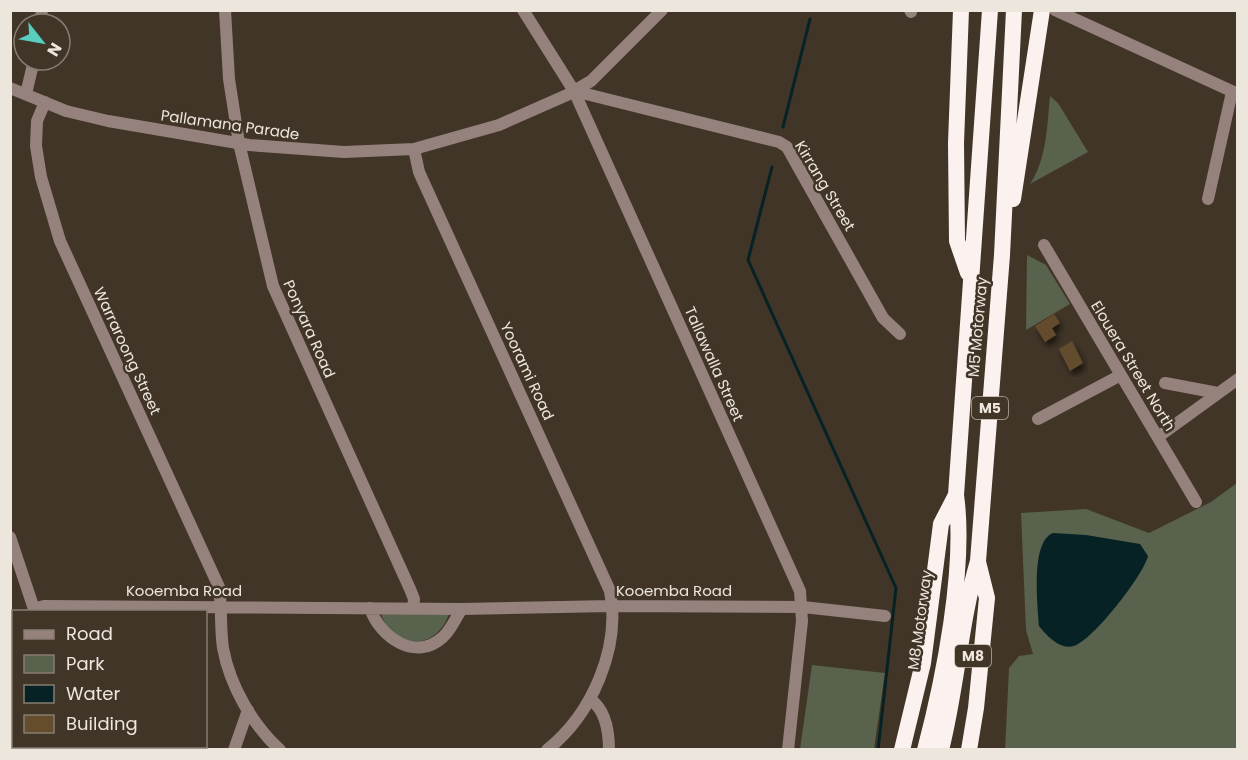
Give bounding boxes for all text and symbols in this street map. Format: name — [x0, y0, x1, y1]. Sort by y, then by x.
north arrow — [12, 12, 72, 72]
text: N — [41, 38, 67, 61]
street label: Pallamana Parade — [159, 104, 301, 145]
street label: Kirrang Street — [790, 137, 861, 235]
street label: M5 Motorway — [963, 275, 992, 378]
street label: Ponyara Road — [278, 276, 340, 381]
street label: Warraroong Street — [89, 284, 166, 418]
street label: Elouera Street North — [1086, 297, 1181, 435]
street label: Tallawalla Street — [680, 303, 749, 425]
street label: Yoorami Road — [496, 318, 559, 423]
road number: M5 — [972, 397, 1008, 419]
street label: M8 Motorway — [902, 568, 937, 671]
street label: Kooemba Road — [126, 580, 242, 601]
street label: Kooemba Road — [616, 580, 732, 601]
legend — [12, 610, 207, 748]
text: Road — [66, 621, 113, 646]
road number: M8 — [955, 645, 991, 667]
text: Park — [66, 651, 105, 676]
text: Water — [66, 681, 120, 706]
text: Building — [66, 711, 138, 736]

